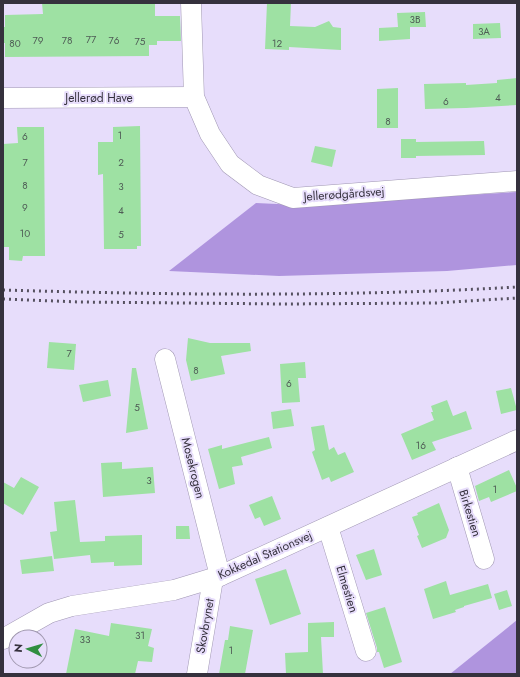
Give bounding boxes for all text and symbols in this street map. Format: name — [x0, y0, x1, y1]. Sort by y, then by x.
house number: 3B — [409, 12, 421, 27]
house number: 3A — [478, 24, 490, 39]
house number: 77 — [86, 32, 97, 47]
house number: 79 — [32, 33, 44, 48]
house number: 78 — [62, 33, 72, 48]
house number: 76 — [108, 33, 120, 48]
house number: 75 — [135, 34, 146, 49]
house number: 80 — [9, 36, 21, 51]
house number: 12 — [272, 36, 282, 51]
street label: Jellerød Have — [63, 89, 133, 107]
house number: 4 — [495, 90, 501, 105]
house number: 6 — [443, 94, 449, 109]
house number: 8 — [385, 114, 391, 129]
house number: 1 — [118, 128, 122, 143]
house number: 6 — [22, 129, 28, 144]
house number: 7 — [22, 155, 28, 170]
house number: 2 — [118, 155, 124, 170]
house number: 8 — [22, 178, 28, 193]
house number: 3 — [118, 179, 124, 194]
street label: Jellerødgårdsvej — [301, 182, 385, 206]
house number: 9 — [22, 200, 28, 215]
house number: 4 — [118, 203, 124, 218]
house number: 10 — [20, 226, 30, 241]
house number: 5 — [118, 227, 124, 242]
house number: 7 — [66, 346, 72, 361]
house number: 8 — [193, 363, 199, 378]
house number: 6 — [286, 376, 292, 391]
house number: 5 — [134, 400, 140, 415]
street label: Mosekrogen — [177, 436, 209, 500]
house number: 16 — [416, 438, 426, 453]
house number: 3 — [146, 473, 152, 488]
house number: 1 — [493, 482, 497, 497]
street label: Birkestien — [454, 487, 486, 539]
street label: Kokkedal Stationsvej — [215, 526, 315, 584]
street label: Elmestien — [331, 563, 363, 615]
street label: Skovbrynet — [191, 597, 219, 655]
house number: 31 — [135, 628, 145, 643]
north arrow — [8, 629, 48, 669]
house number: 33 — [80, 632, 91, 647]
text: N — [10, 643, 26, 653]
house number: 1 — [229, 643, 233, 658]

